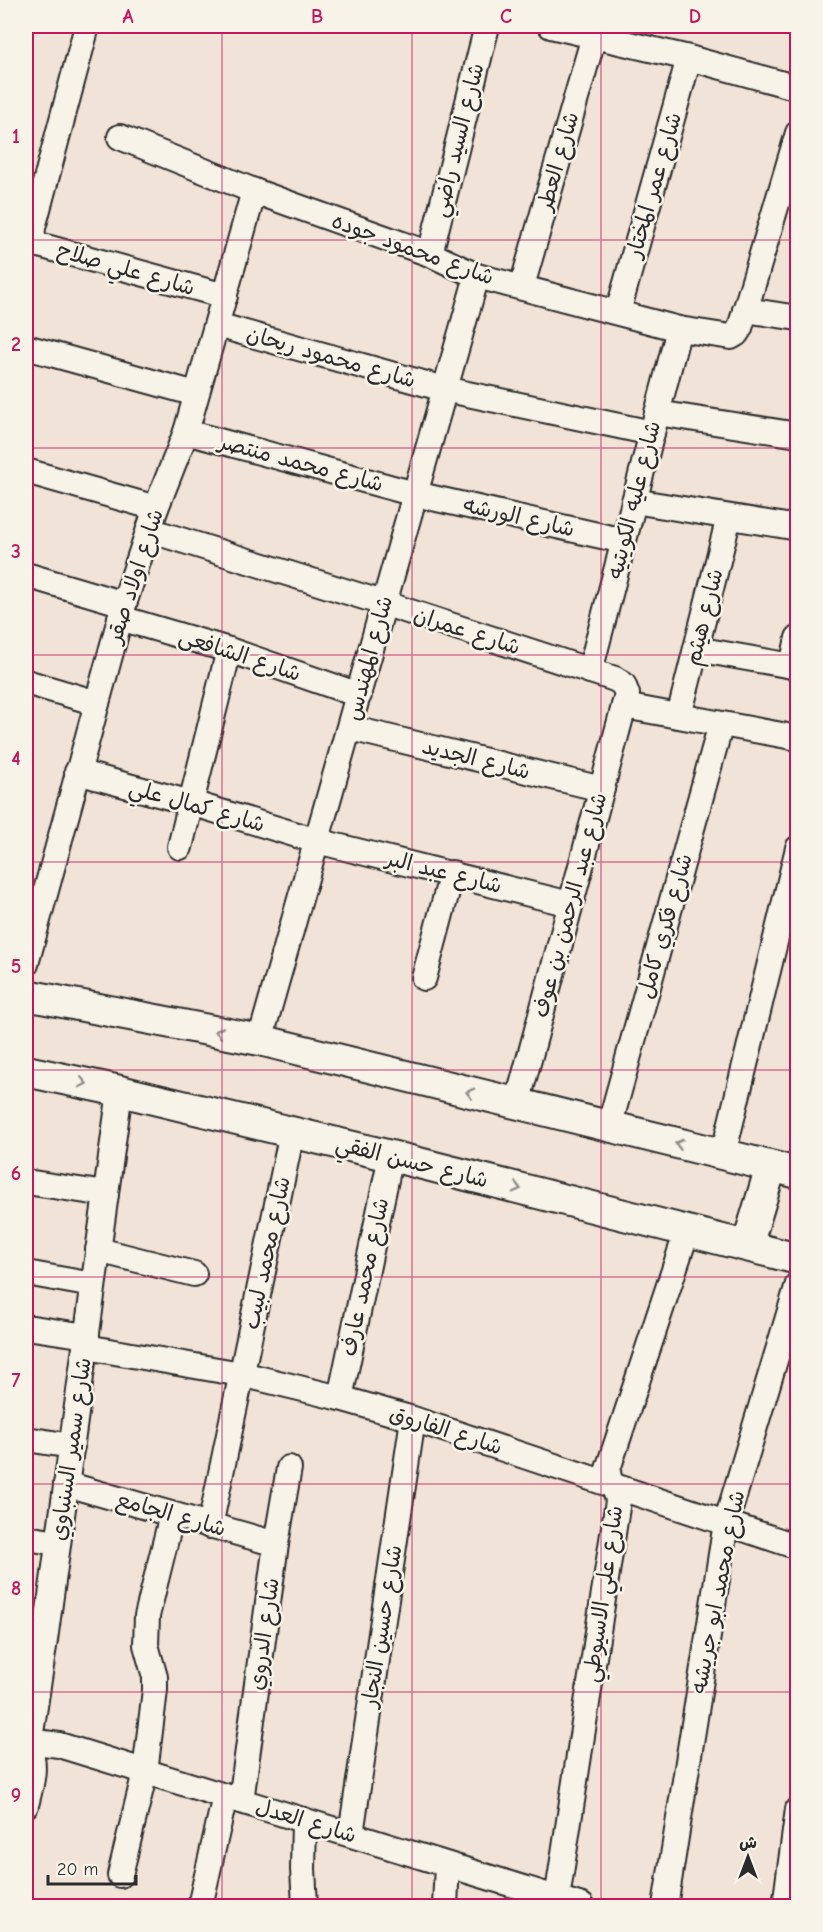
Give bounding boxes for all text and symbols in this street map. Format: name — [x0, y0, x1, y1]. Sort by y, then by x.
text: A — [122, 5, 134, 28]
text: B — [311, 5, 323, 28]
text: C — [500, 5, 512, 28]
text: D — [689, 5, 701, 28]
street label: شارع السيد راضي — [426, 60, 496, 221]
street label: شارع العطر — [531, 109, 586, 216]
street label: شارع عمر المختار — [620, 109, 689, 263]
text: 1 — [12, 125, 20, 148]
street label: شارع محمود جوده — [328, 208, 498, 292]
street label: شارع علي صلاح — [52, 237, 198, 307]
street label: شارع محمود ريحان — [243, 320, 419, 395]
text: 2 — [11, 333, 21, 356]
street label: شارع عليه الكويتيه — [602, 418, 668, 582]
street label: شارع محمد منتصر — [213, 428, 386, 499]
street label: شارع الورشه — [461, 492, 577, 544]
street label: شارع اولاد صقر — [100, 506, 171, 649]
text: 3 — [11, 540, 21, 563]
street label: شارع هيثم — [679, 566, 732, 669]
street label: شارع المهندس — [340, 593, 400, 724]
street label: شارع عمران — [410, 602, 524, 662]
street label: شارع الشافعى — [175, 623, 304, 689]
street label: شارع الجديد — [419, 733, 533, 787]
text: 4 — [11, 747, 21, 770]
street label: شارع كمال علي — [124, 774, 268, 844]
street label: شارع عبد الرحمن بن عوف — [527, 790, 614, 1021]
street label: شارع عبد البر — [381, 845, 505, 901]
street label: شارع فكري كامل — [632, 851, 701, 1002]
text: 5 — [11, 955, 21, 978]
one-way arrow — [214, 1026, 224, 1039]
one-way arrow — [77, 1076, 87, 1089]
one-way arrow — [465, 1087, 475, 1100]
street label: شارع حسن الفقي — [332, 1131, 491, 1199]
one-way arrow — [675, 1139, 685, 1152]
text: 6 — [11, 1162, 21, 1185]
street label: شارع محمد لبيب — [238, 1174, 298, 1332]
one-way arrow — [511, 1181, 522, 1193]
street label: شارع محمد عارف — [336, 1195, 396, 1359]
street label: شارع سمير السنباوي — [45, 1356, 100, 1543]
text: 7 — [12, 1369, 21, 1392]
street label: شارع الفاروق — [386, 1400, 505, 1462]
street label: شارع الجامع — [112, 1486, 229, 1545]
street label: شارع محمد ابو جريشه — [686, 1488, 752, 1696]
street label: شارع علي الاسيوطي — [578, 1504, 634, 1685]
street label: شارع حسين النجار — [356, 1543, 410, 1711]
street label: شارع الدروي — [243, 1576, 288, 1692]
text: 8 — [11, 1577, 21, 1600]
text: 9 — [11, 1784, 21, 1807]
street label: شارع العدل — [252, 1793, 360, 1851]
north arrow — [718, 1827, 778, 1887]
text: ش — [739, 1834, 757, 1852]
scale bar — [48, 1848, 136, 1886]
text: 20 m — [57, 1859, 98, 1880]

